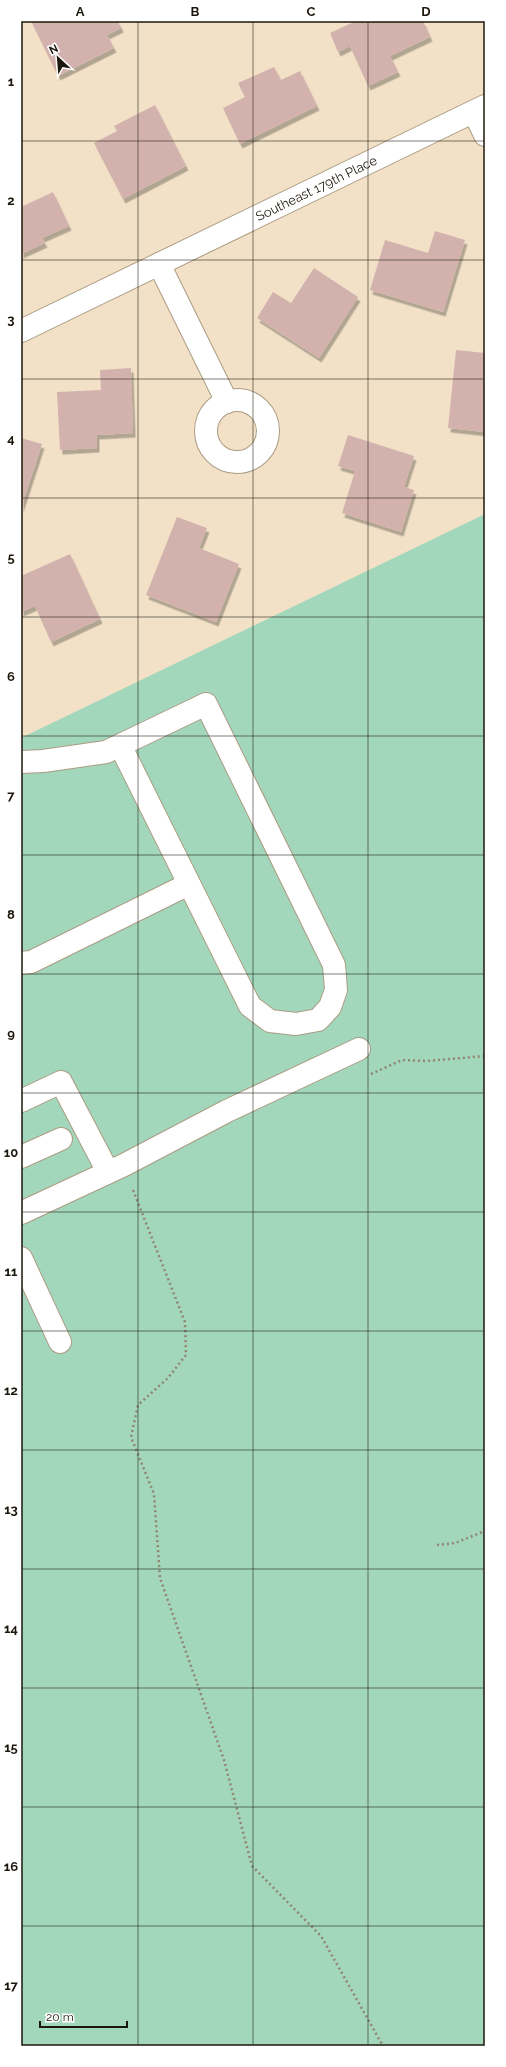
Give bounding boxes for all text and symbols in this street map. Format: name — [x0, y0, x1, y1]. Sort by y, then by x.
text: A — [76, 4, 85, 19]
text: B — [191, 4, 200, 19]
text: C — [307, 4, 316, 19]
text: D — [421, 4, 431, 19]
north arrow — [38, 38, 78, 78]
text: N — [47, 42, 60, 57]
text: 1 — [8, 74, 15, 89]
street label: Southeast 179th Place — [253, 152, 380, 224]
text: 2 — [7, 193, 15, 208]
text: 3 — [7, 312, 15, 327]
text: 4 — [7, 431, 15, 446]
text: 5 — [7, 550, 15, 565]
text: 6 — [7, 669, 15, 684]
text: 7 — [7, 788, 15, 803]
text: 8 — [7, 907, 15, 922]
text: 9 — [7, 1026, 15, 1041]
text: 10 — [4, 1145, 18, 1160]
text: 11 — [5, 1264, 18, 1279]
text: 12 — [4, 1383, 18, 1398]
text: 13 — [4, 1502, 18, 1517]
text: 14 — [4, 1621, 18, 1636]
text: 15 — [4, 1740, 18, 1755]
text: 16 — [4, 1859, 18, 1874]
text: 17 — [4, 1978, 19, 1993]
scale bar — [40, 2003, 127, 2029]
text: 20 m — [46, 2010, 74, 2024]

